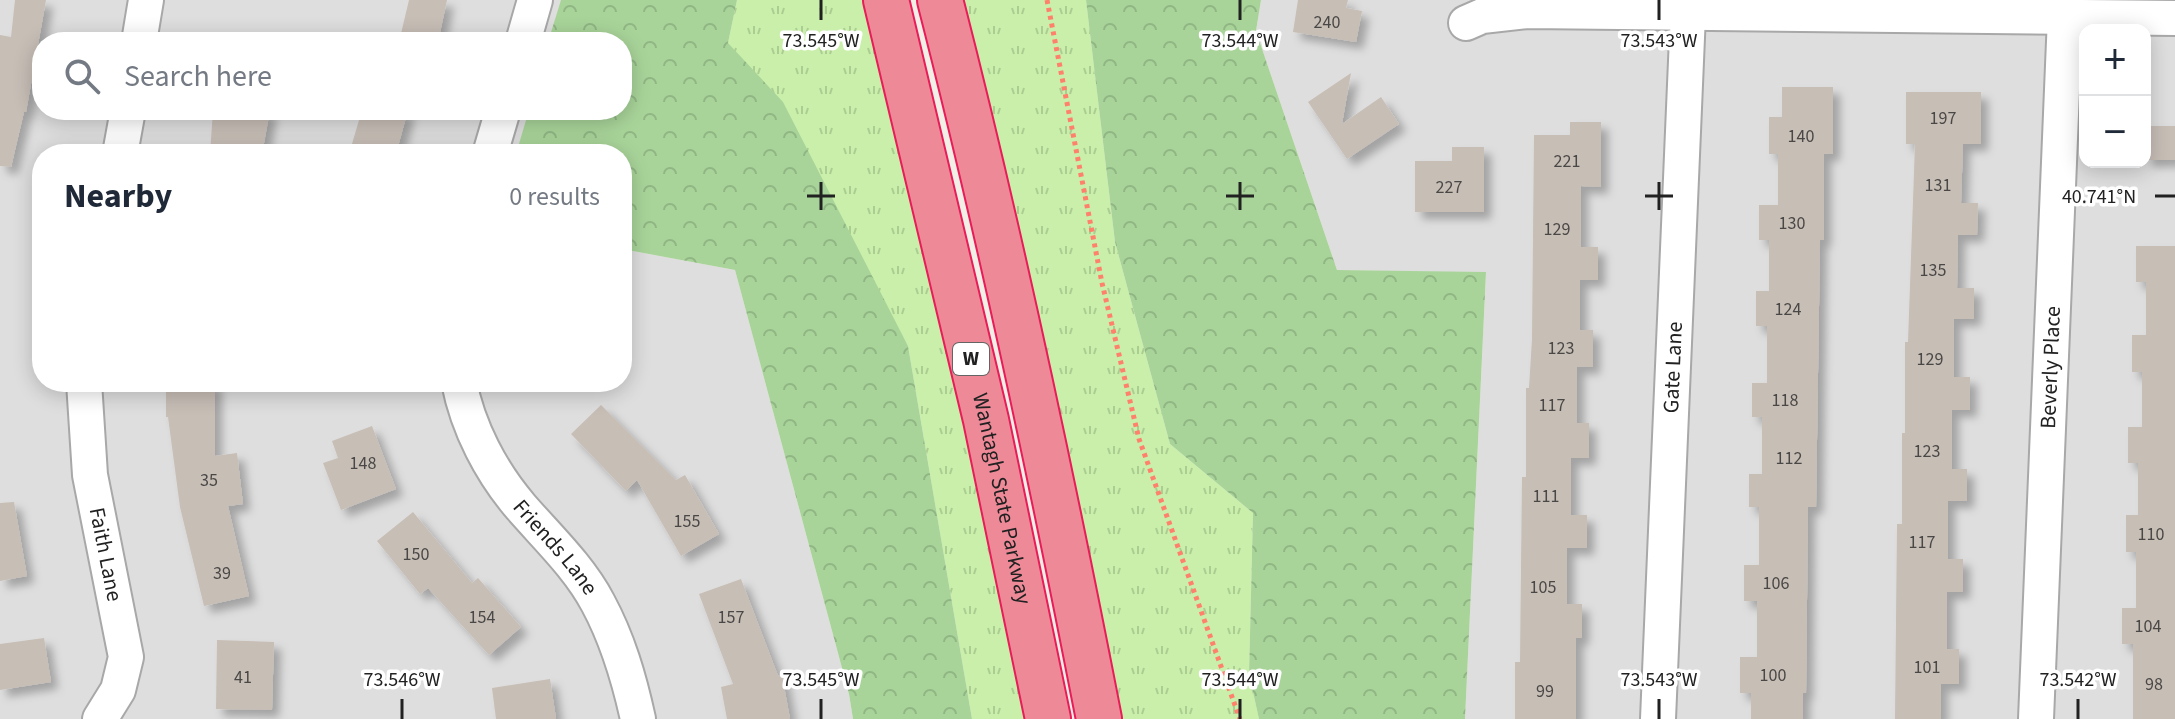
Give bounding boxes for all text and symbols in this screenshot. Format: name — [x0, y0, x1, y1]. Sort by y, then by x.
house number: 240 — [1314, 10, 1340, 35]
map controls — [2079, 24, 2151, 168]
button: + — [2079, 24, 2151, 96]
text: 73.545°W — [782, 27, 860, 55]
text: 73.544°W — [1201, 27, 1279, 55]
text: 73.543°W — [1620, 27, 1698, 55]
search box — [32, 32, 632, 120]
icon: search — [60, 54, 104, 98]
text: Search here — [124, 55, 272, 98]
button: − — [2079, 96, 2151, 168]
house number: 197 — [1930, 106, 1956, 131]
house number: 140 — [1788, 124, 1814, 149]
house number: 221 — [1554, 149, 1580, 174]
text: Nearby — [64, 172, 172, 221]
house number: 131 — [1925, 173, 1951, 198]
house number: 227 — [1436, 175, 1462, 200]
text: 0 results — [509, 178, 600, 215]
text: 40.741°N — [2062, 183, 2136, 211]
house number: 130 — [1779, 211, 1805, 236]
house number: 129 — [1544, 217, 1570, 242]
house number: 135 — [1920, 258, 1946, 283]
house number: 124 — [1775, 297, 1801, 322]
street label: Beverly Place — [2032, 305, 2069, 429]
street label: Gate Lane — [1655, 321, 1691, 414]
house number: 123 — [1548, 336, 1574, 361]
road number: W — [953, 343, 989, 375]
house number: 129 — [1917, 347, 1943, 372]
house number: 118 — [1772, 388, 1798, 413]
street label: Wantagh State Parkway — [964, 390, 1040, 608]
house number: 117 — [1539, 393, 1565, 418]
house number: 123 — [1914, 439, 1940, 464]
house number: 112 — [1776, 446, 1802, 471]
house number: 148 — [350, 451, 376, 476]
house number: 35 — [200, 468, 218, 493]
house number: 111 — [1533, 484, 1559, 509]
street label: Friends Lane — [505, 492, 606, 601]
street label: Faith Lane — [81, 504, 131, 604]
house number: 155 — [674, 509, 700, 534]
house number: 110 — [2138, 522, 2164, 547]
house number: 117 — [1909, 530, 1935, 555]
house number: 150 — [403, 542, 429, 567]
house number: 39 — [213, 561, 231, 586]
house number: 106 — [1763, 571, 1789, 596]
house number: 105 — [1530, 575, 1556, 600]
house number: 154 — [469, 605, 495, 630]
house number: 157 — [718, 605, 744, 630]
house number: 104 — [2135, 614, 2161, 639]
house number: 101 — [1914, 655, 1940, 680]
house number: 100 — [1760, 663, 1786, 688]
house number: 41 — [234, 665, 252, 690]
text: 73.546°W — [363, 666, 441, 694]
text: 73.545°W — [782, 666, 860, 694]
text: 73.544°W — [1201, 666, 1279, 694]
text: 73.543°W — [1620, 666, 1698, 694]
text: 73.542°W — [2039, 666, 2117, 694]
house number: 98 — [2145, 672, 2163, 697]
house number: 99 — [1536, 679, 1554, 704]

